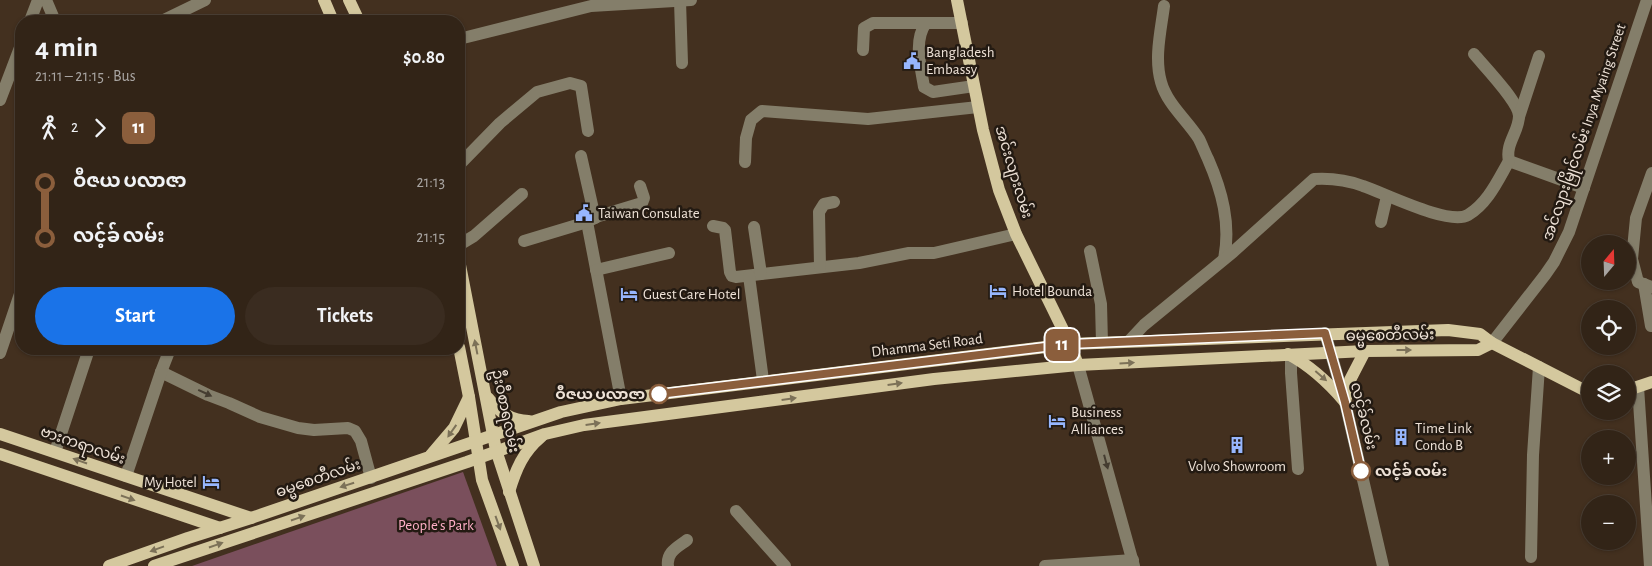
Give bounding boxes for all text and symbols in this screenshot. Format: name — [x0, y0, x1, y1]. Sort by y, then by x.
street label: အင်လျားမြိုင်လမ်း Inya Myaing Street — [1537, 21, 1633, 244]
text: 4 min — [35, 34, 98, 62]
place label: Bangladesh Embassy — [926, 45, 995, 77]
text: $0.80 — [403, 48, 445, 67]
public building icon: Bangladesh Embassy — [902, 51, 922, 71]
text: 21:11 – 21:15 · Bus — [35, 68, 136, 84]
icon: walk — [35, 114, 63, 142]
icon: forward — [86, 114, 114, 142]
text: 2 — [71, 119, 78, 135]
text: 11 — [132, 119, 145, 137]
street label: အင်းလျားလမ်း — [988, 123, 1038, 221]
text: ဝီဇယ ပလာဇာ — [73, 172, 187, 191]
text: 21:13 — [416, 174, 445, 190]
public building icon: Taiwan Consulate — [574, 203, 594, 223]
place label: Taiwan Consulate — [598, 206, 700, 221]
text: လင့်ခ် လမ်း — [73, 227, 164, 246]
text: 21:15 — [416, 229, 445, 245]
north arrow — [1581, 235, 1636, 290]
map controls — [1581, 235, 1636, 550]
hotel icon: Hotel Bounda — [988, 281, 1008, 301]
hotel icon: Guest Care Hotel — [619, 284, 639, 304]
place label: Hotel Bounda — [1012, 284, 1092, 299]
button: Start — [35, 287, 235, 345]
button: Tickets — [245, 287, 445, 345]
place label: Guest Care Hotel — [643, 287, 740, 302]
button: locate — [1581, 300, 1636, 355]
street label: ဓမ္မစေတီလမ်း — [1345, 324, 1435, 348]
line badge: 11 — [1040, 329, 1084, 361]
street label: Dhamma Seti Road — [871, 331, 984, 360]
text: 11 — [1056, 336, 1068, 354]
one-way arrow — [472, 339, 480, 355]
one-way arrow — [1397, 346, 1413, 354]
one-way arrow — [1119, 358, 1135, 366]
button: layers — [1581, 365, 1636, 420]
street label: ဦးဝီစာရလမ်း — [485, 367, 525, 455]
one-way arrow — [1314, 371, 1327, 382]
one-way arrow — [887, 380, 903, 388]
street label: လင့်ခ်လမ်း — [1346, 380, 1382, 452]
place label: ဝီဇယ ပလာဇာ — [555, 384, 645, 402]
marker: ဝီဇယ ပလာဇာ — [649, 384, 669, 404]
one-way arrow — [198, 390, 212, 398]
one-way arrow — [781, 395, 797, 403]
place label: Business Alliances — [1071, 405, 1123, 437]
hotel icon: Business Alliances — [1047, 411, 1067, 431]
one-way arrow — [585, 420, 601, 428]
street label: ဗားကရာလမ်း — [37, 421, 128, 471]
place label: Time Link Condo B — [1415, 421, 1472, 453]
one-way arrow — [447, 424, 457, 438]
building icon: Time Link Condo B — [1391, 427, 1411, 447]
button: + — [1581, 430, 1636, 485]
building icon: Volvo Showroom — [1227, 435, 1247, 455]
street label: ဓမ္မစေတီလမ်း — [273, 454, 364, 504]
one-way arrow — [1102, 455, 1110, 470]
one-way arrow — [72, 457, 87, 465]
place label: Volvo Showroom — [1188, 459, 1286, 474]
marker: လင့်ခ် လမ်း — [1351, 461, 1371, 481]
place label: လင့်ခ် လမ်း — [1375, 461, 1447, 481]
hotel icon: My Hotel — [201, 472, 221, 492]
place label: My Hotel — [144, 475, 197, 490]
one-way arrow — [340, 482, 355, 490]
one-way arrow — [120, 495, 135, 502]
button: − — [1581, 495, 1636, 550]
one-way arrow — [291, 514, 306, 522]
one-way arrow — [494, 516, 502, 531]
park label: People's Park — [398, 518, 474, 533]
one-way arrow — [209, 540, 224, 548]
one-way arrow — [149, 546, 164, 553]

